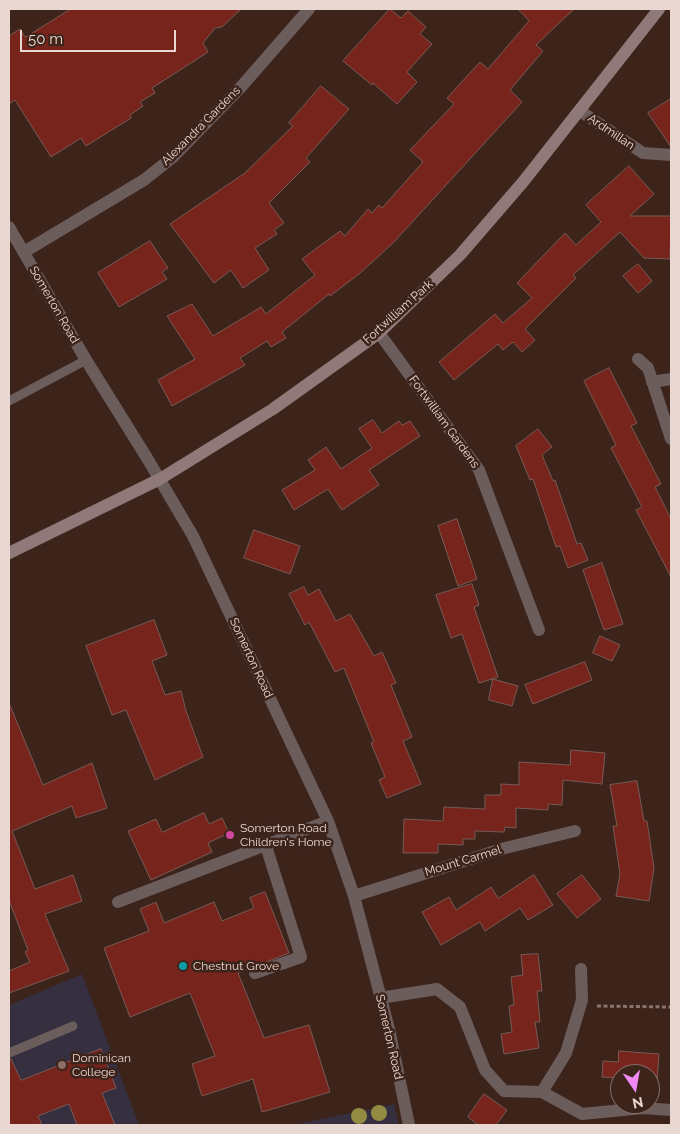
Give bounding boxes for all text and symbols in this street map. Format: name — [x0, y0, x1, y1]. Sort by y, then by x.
scale bar — [22, 20, 179, 52]
text: 50 m — [28, 30, 63, 48]
street label: Alexandra Gardens — [159, 84, 243, 168]
street label: Ardmillan — [585, 111, 637, 153]
street label: Somerton Road — [26, 264, 82, 346]
street label: Fortwilliam Park — [360, 277, 436, 347]
street label: Fortwilliam Gardens — [406, 373, 482, 471]
street label: Somerton Road — [226, 616, 276, 700]
place label: Somerton Road Children's Home — [240, 821, 332, 849]
marker: Somerton Road Children's Home — [224, 829, 236, 841]
street label: Mount Carmel — [423, 843, 503, 879]
place label: Chestnut Grove — [193, 959, 279, 973]
marker: Chestnut Grove — [177, 960, 189, 972]
street label: Somerton Road — [372, 993, 406, 1081]
place label: Dominican College — [72, 1051, 131, 1079]
marker: Dominican College — [56, 1059, 68, 1071]
north arrow — [610, 1064, 660, 1114]
text: N — [631, 1094, 645, 1112]

